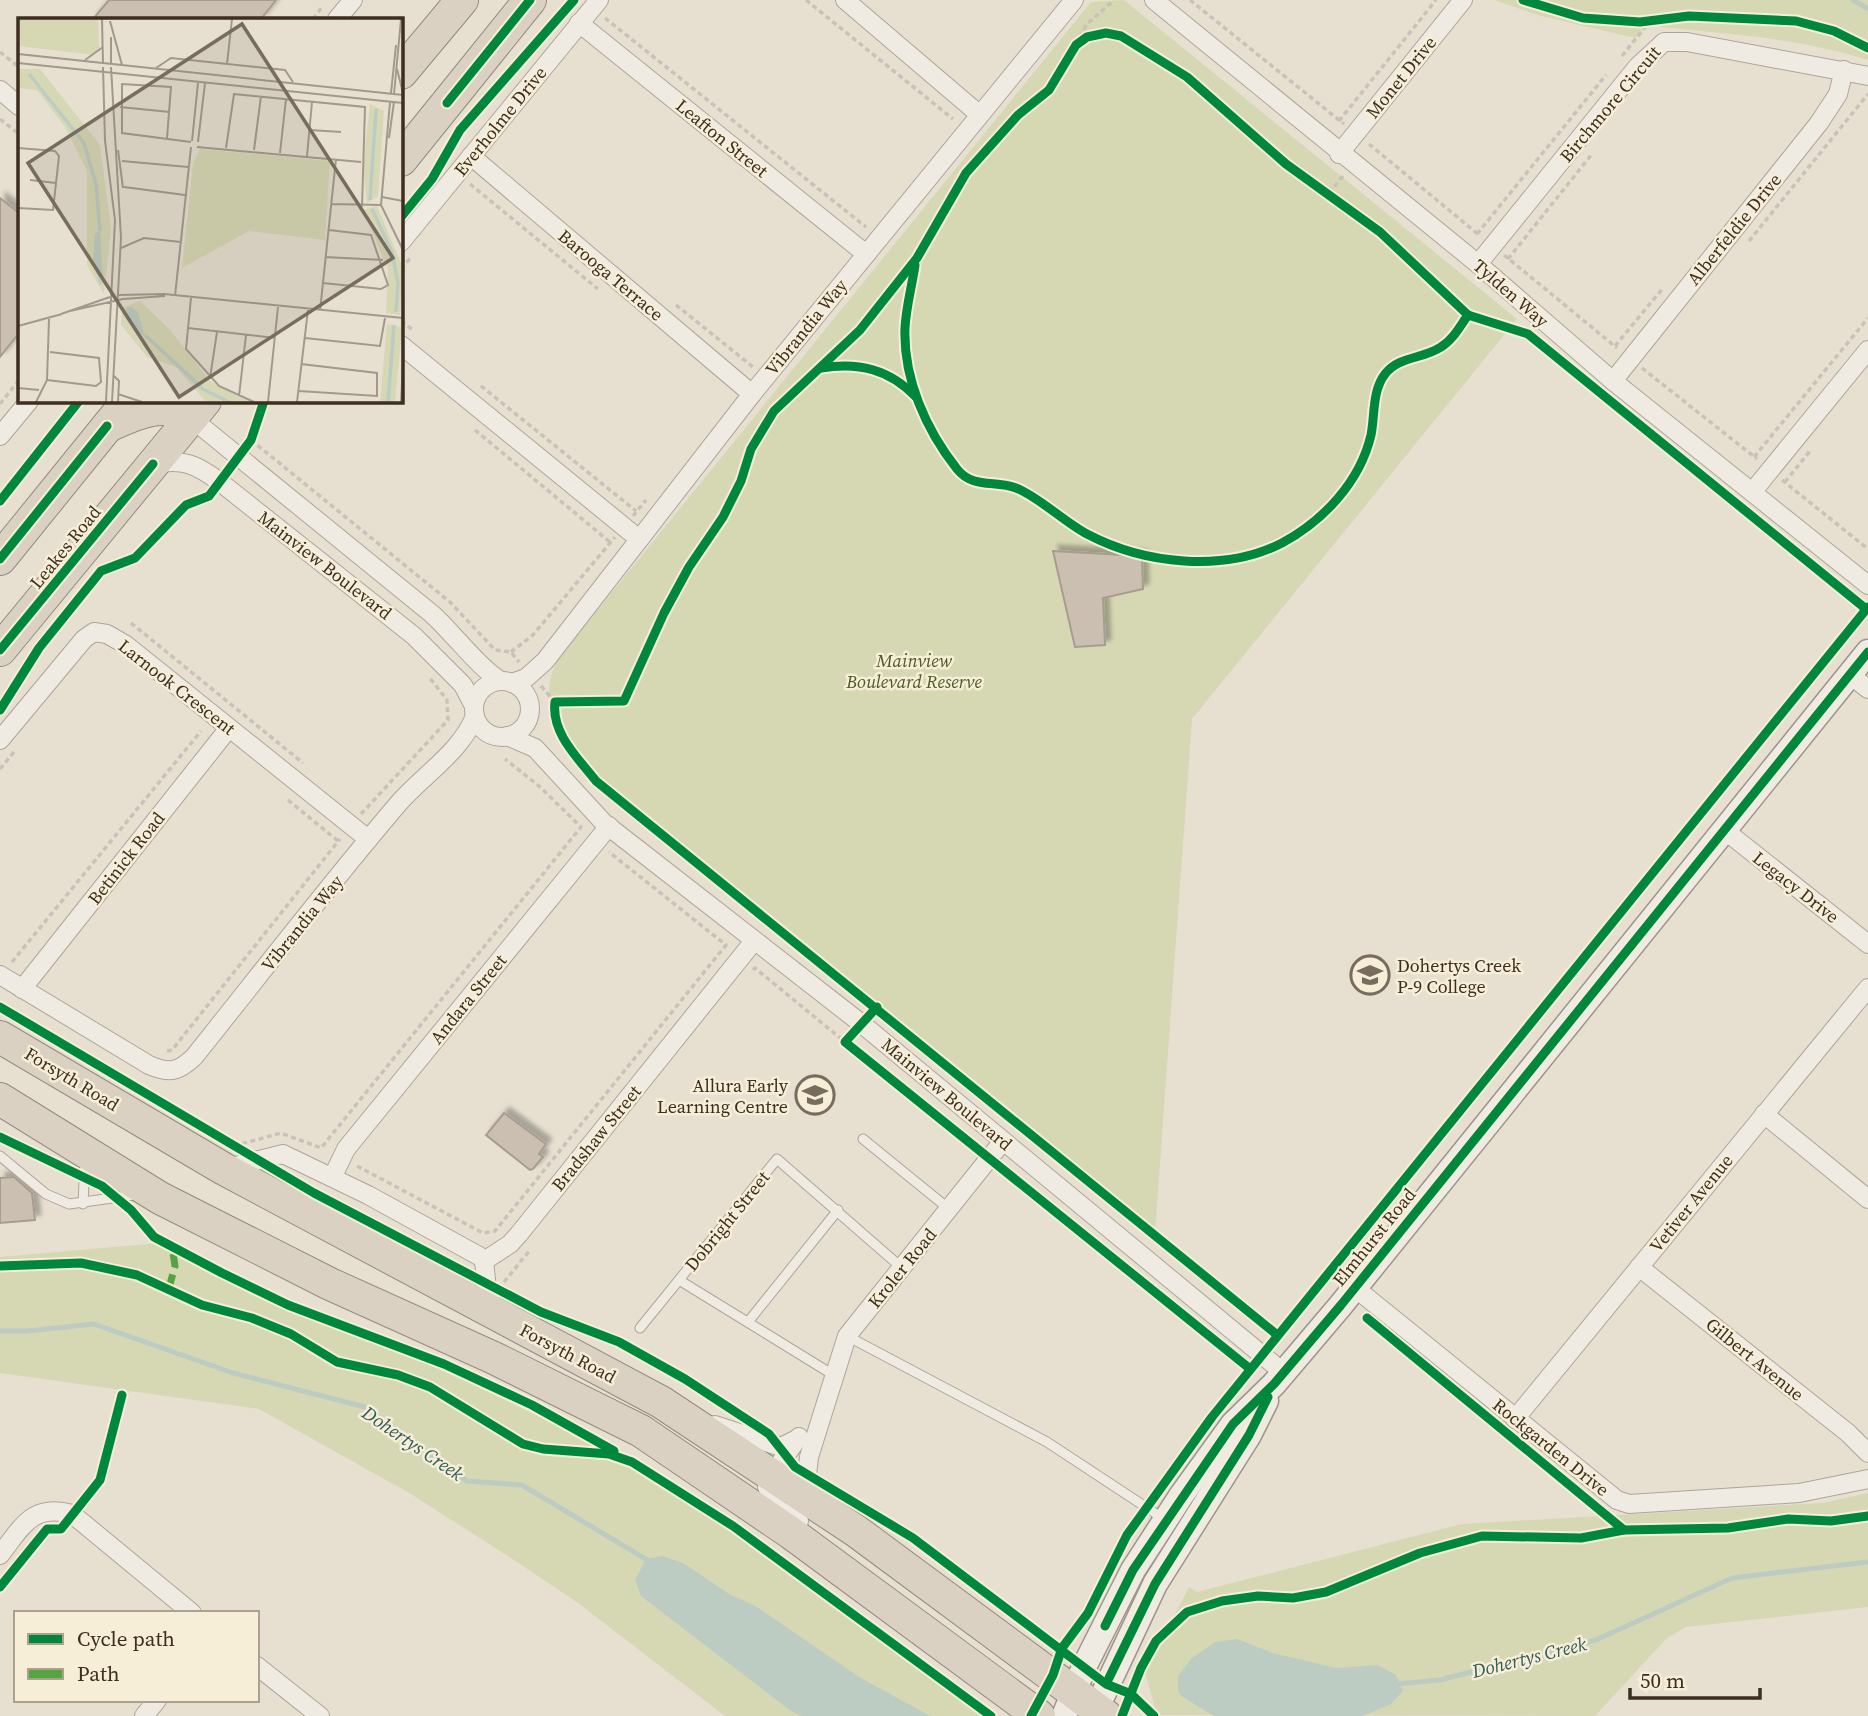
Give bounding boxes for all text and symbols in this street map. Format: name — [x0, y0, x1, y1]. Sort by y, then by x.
inset map — [18, 18, 402, 402]
street label: Monet Drive — [1360, 31, 1442, 123]
street label: Birchmore Circuit — [1554, 40, 1666, 168]
street label: Everholme Drive — [448, 61, 552, 181]
street label: Leafton Street — [671, 93, 773, 183]
street label: Alberfeldie Drive — [1681, 168, 1787, 290]
street label: Barooga Terrace — [553, 223, 669, 327]
street label: Tylden Way — [1468, 253, 1555, 333]
street label: Vibrandia Way — [759, 273, 853, 380]
street label: Leakes Road — [24, 500, 106, 594]
street label: Mainview Boulevard — [253, 505, 397, 625]
street label: Larnook Crescent — [113, 633, 241, 741]
park label: Mainview Boulevard Reserve — [845, 648, 982, 694]
street label: Betinick Road — [82, 806, 170, 910]
street label: Legacy Drive — [1747, 845, 1845, 929]
street label: Vibrandia Way — [255, 869, 349, 976]
street label: Andara Street — [424, 949, 512, 1049]
place label: Dohertys Creek P-9 College — [1397, 953, 1521, 999]
school or university icon: Dohertys Creek P-9 College — [1349, 954, 1391, 996]
street label: Mainview Boulevard — [876, 1032, 1018, 1156]
street label: Forsyth Road — [20, 1041, 124, 1117]
place label: Allura Early Learning Centre — [657, 1073, 789, 1119]
school or university icon: Allura Early Learning Centre — [794, 1074, 836, 1116]
street label: Bradshaw Street — [545, 1080, 647, 1196]
street label: Vetiver Avenue — [1644, 1149, 1738, 1257]
street label: Dobright Street — [679, 1165, 775, 1276]
street label: Elmhurst Road — [1327, 1183, 1421, 1291]
street label: Kroler Road — [862, 1223, 942, 1313]
street label: Gilbert Avenue — [1701, 1312, 1809, 1406]
street label: Forsyth Road — [515, 1317, 621, 1389]
street label: Rockgarden Drive — [1487, 1392, 1615, 1502]
water label: Dohertys Creek — [356, 1399, 469, 1487]
legend — [14, 1611, 259, 1702]
text: Cycle path — [77, 1624, 175, 1653]
water label: Dohertys Creek — [1468, 1630, 1589, 1684]
scale bar — [1630, 1656, 1759, 1700]
text: Path — [77, 1659, 120, 1688]
text: 50 m — [1640, 1666, 1685, 1695]

